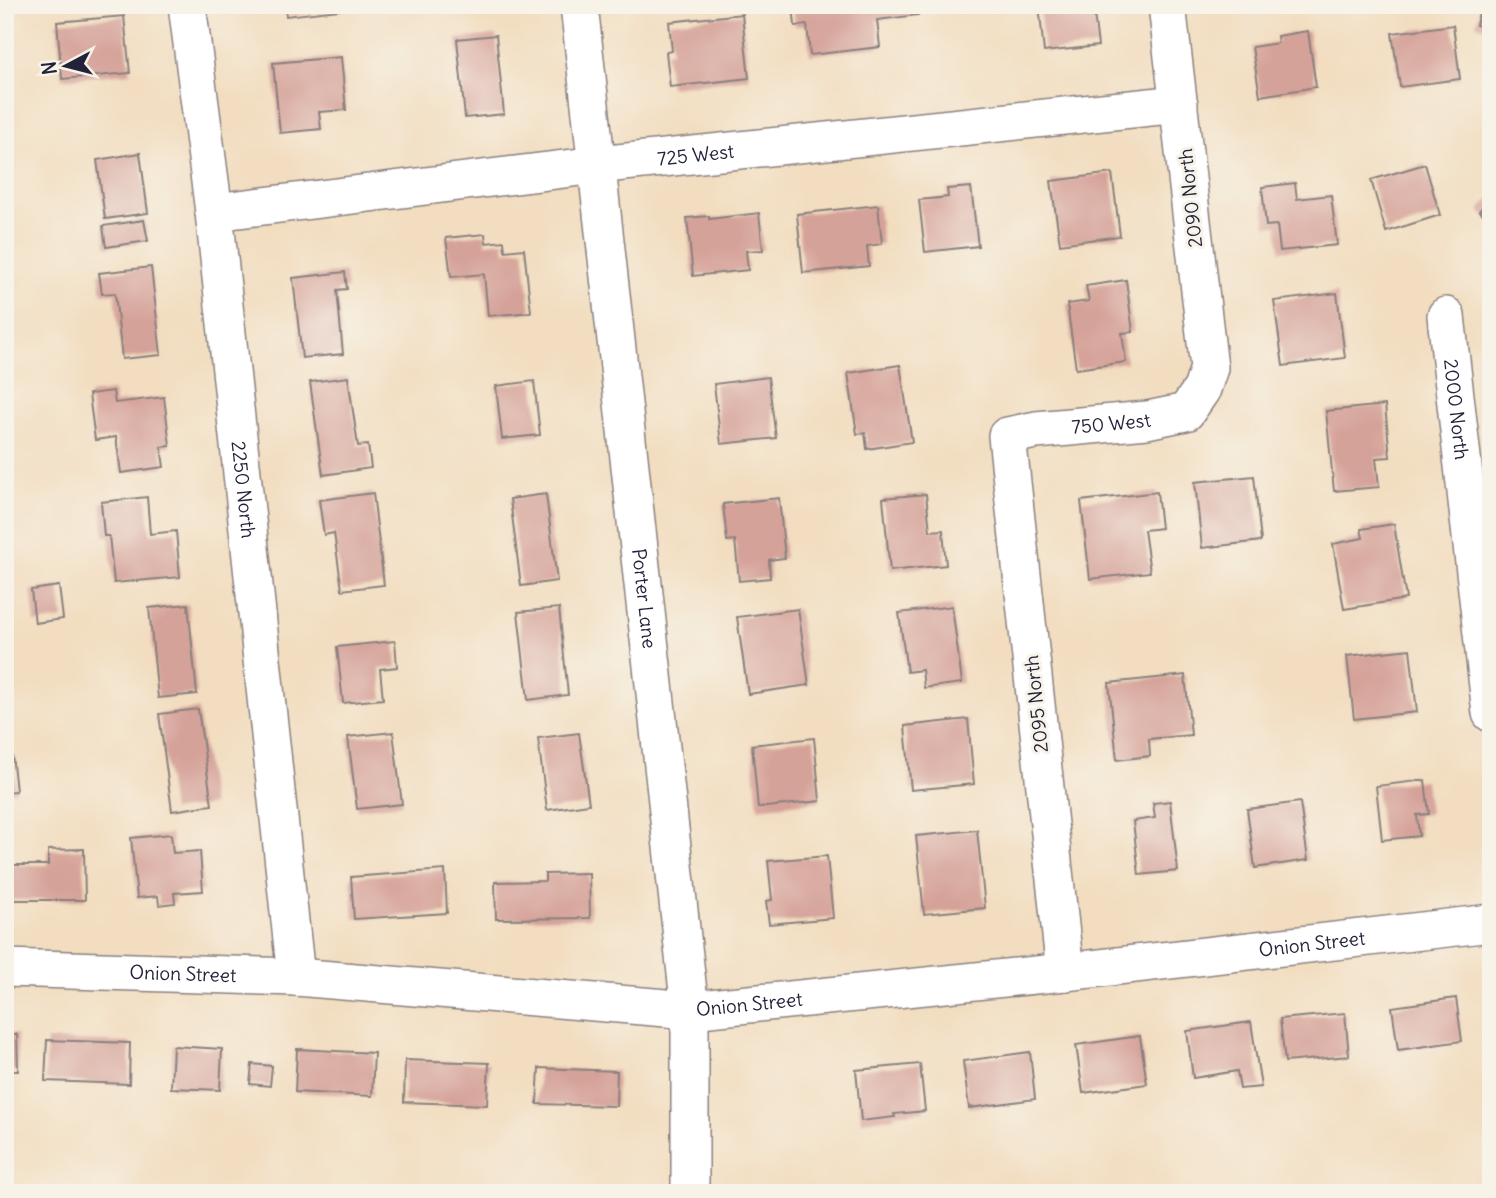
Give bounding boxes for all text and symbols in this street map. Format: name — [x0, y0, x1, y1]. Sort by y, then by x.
north arrow — [32, 32, 102, 102]
text: N — [36, 60, 62, 76]
street label: 725 West — [656, 139, 735, 171]
street label: 2090 North — [1173, 147, 1207, 249]
street label: 2000 North — [1439, 358, 1474, 461]
street label: 750 West — [1070, 408, 1153, 439]
street label: 2250 North — [227, 440, 261, 540]
street label: Porter Lane — [627, 547, 662, 650]
street label: 2095 North — [1019, 654, 1053, 754]
street label: Onion Street — [1257, 926, 1366, 962]
street label: Onion Street — [129, 960, 237, 987]
street label: Onion Street — [695, 987, 804, 1021]

